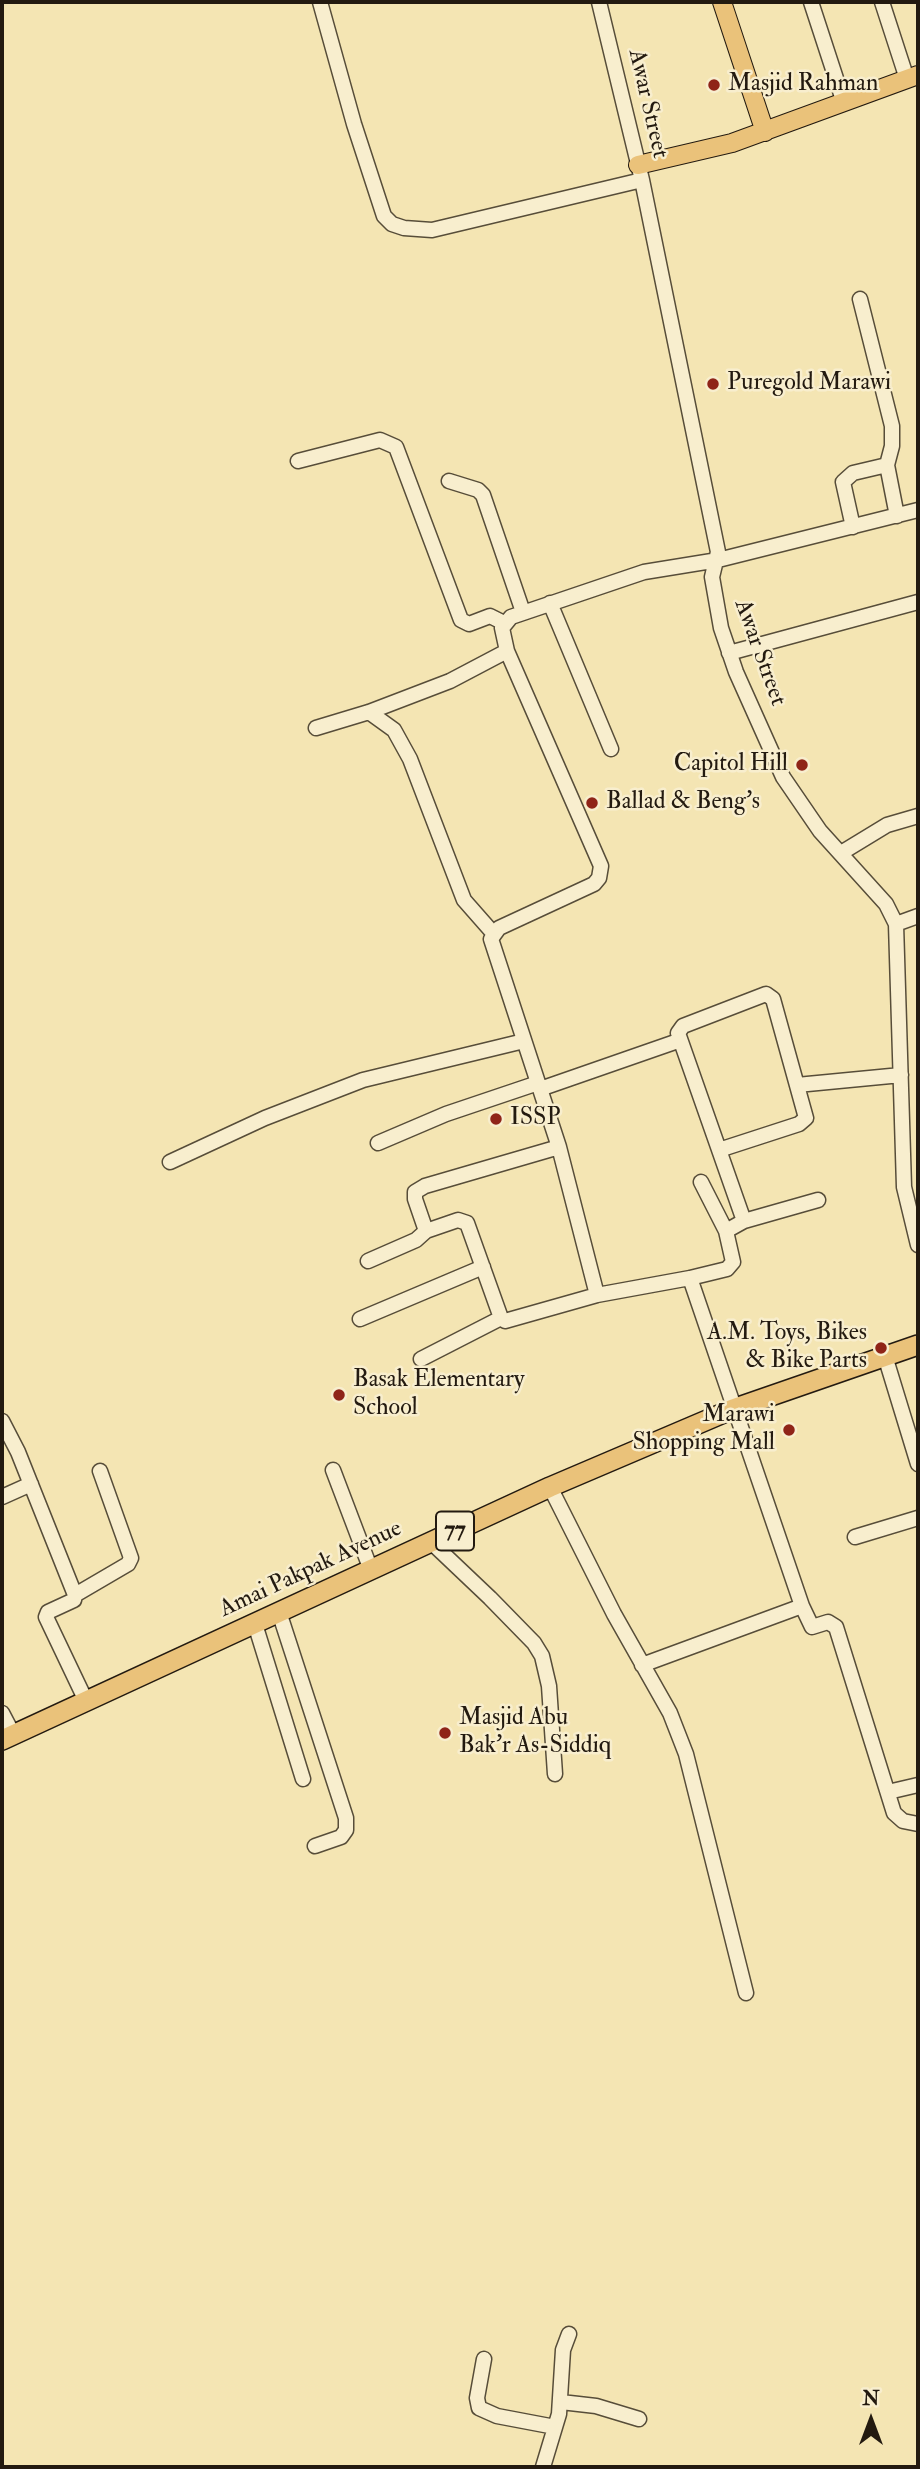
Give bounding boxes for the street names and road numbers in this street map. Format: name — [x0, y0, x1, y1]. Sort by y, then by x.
street label: Awar Street — [620, 47, 674, 161]
street label: Awar Street — [726, 596, 792, 710]
road number: 77 — [436, 1512, 474, 1550]
street label: Amai Pakpak Avenue — [215, 1515, 407, 1625]

